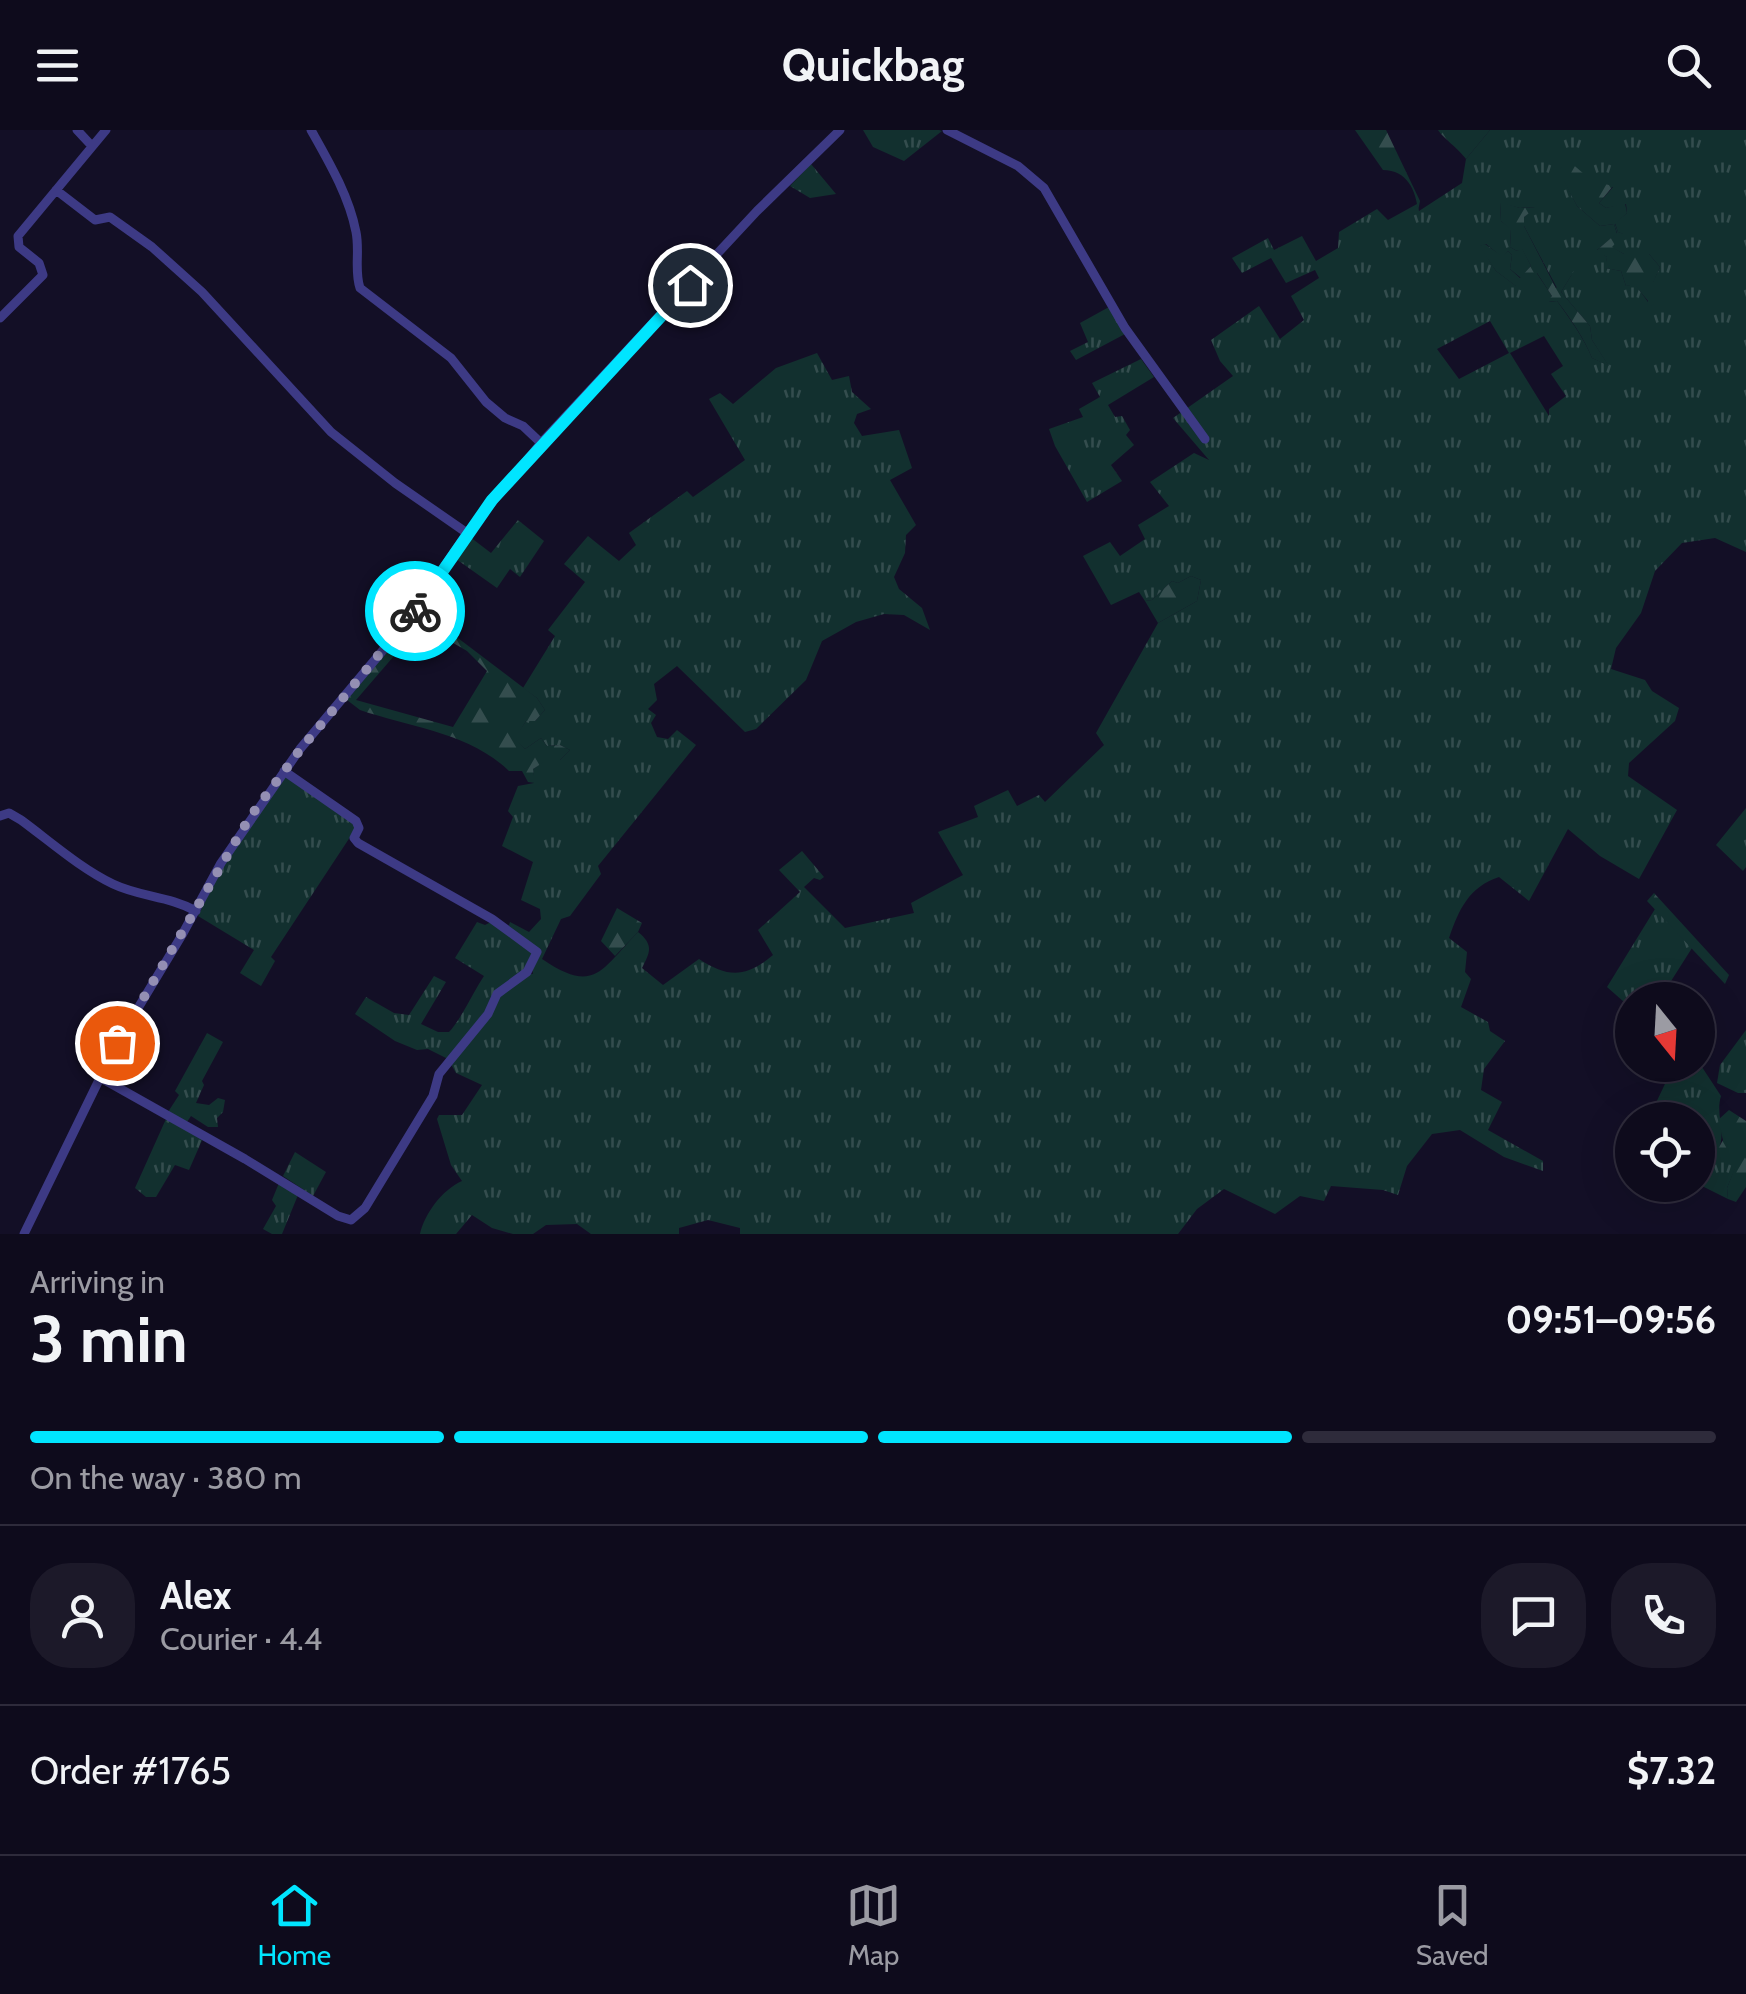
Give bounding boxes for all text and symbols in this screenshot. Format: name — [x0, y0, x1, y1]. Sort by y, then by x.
icon: menu — [30, 38, 85, 93]
text: Quickbag — [782, 38, 964, 92]
icon: search — [1661, 38, 1716, 93]
pin — [648, 243, 733, 328]
icon: home — [663, 258, 718, 313]
courier — [365, 561, 465, 661]
icon: bike — [388, 584, 443, 639]
north arrow — [1615, 982, 1715, 1082]
map controls — [1615, 982, 1715, 1202]
pin — [75, 1001, 160, 1086]
icon: bag — [90, 1016, 145, 1071]
button: locate — [1615, 1102, 1715, 1202]
text: Arriving in — [30, 1262, 165, 1301]
text: 09:51–09:56 — [1506, 1296, 1716, 1343]
text: 3 min — [30, 1299, 188, 1378]
text: On the way · 380 m — [30, 1458, 302, 1497]
button: person — [30, 1563, 135, 1668]
button: chat — [1481, 1563, 1586, 1668]
button: phone — [1611, 1563, 1716, 1668]
text: Alex — [160, 1572, 231, 1619]
text: Courier · 4.4 — [160, 1619, 322, 1658]
text: Order #1765 — [30, 1747, 231, 1794]
text: $7.32 — [1627, 1747, 1716, 1794]
tab: Home — [257, 1878, 331, 1972]
tab: Map — [846, 1878, 901, 1972]
tab: Saved — [1416, 1878, 1489, 1972]

